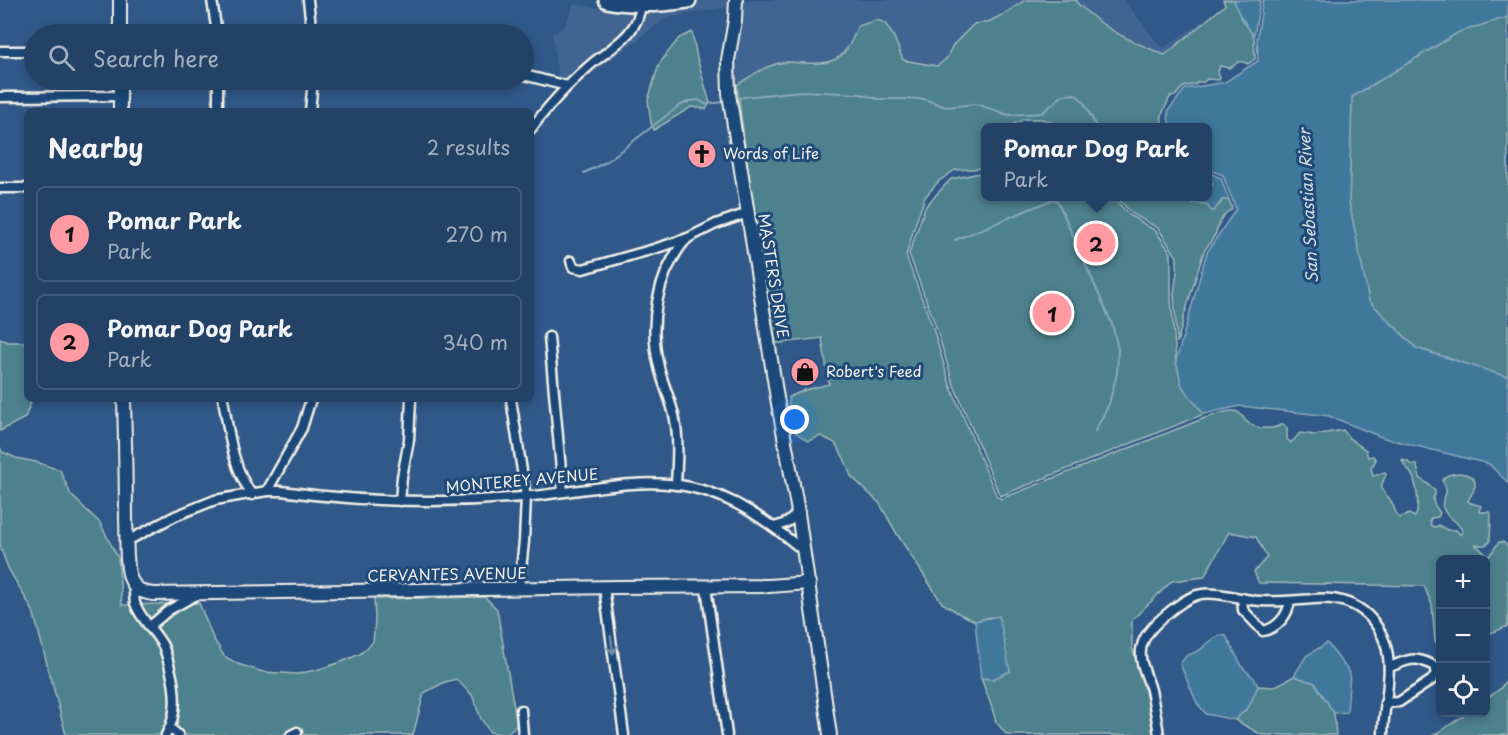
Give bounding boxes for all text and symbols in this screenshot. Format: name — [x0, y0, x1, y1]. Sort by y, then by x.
search box — [24, 24, 534, 90]
icon: search — [45, 41, 78, 74]
text: Search here — [93, 41, 219, 74]
popup — [981, 123, 1212, 201]
water label: San Sebastian River — [1291, 125, 1323, 284]
text: Nearby — [48, 128, 143, 167]
text: Pomar Dog Park — [1004, 131, 1189, 164]
text: 2 results — [427, 132, 510, 162]
church icon: Words of Life — [686, 138, 718, 170]
place label: Words of Life — [723, 141, 819, 164]
text: Park — [1004, 164, 1048, 194]
text: Pomar Park — [107, 203, 242, 236]
street label: MASTERS DRIVE — [753, 212, 796, 340]
text: 1 — [65, 219, 74, 249]
text: 270 m — [445, 219, 508, 249]
pin: 2 — [1076, 220, 1116, 266]
text: Park — [107, 236, 152, 266]
pin: 1 — [1032, 290, 1072, 336]
text: Pomar Dog Park — [107, 311, 293, 344]
text: 2 — [62, 327, 77, 357]
text: 340 m — [443, 327, 508, 357]
text: Park — [107, 344, 152, 374]
shop icon: Robert's Feed — [789, 356, 821, 388]
place label: Robert's Feed — [826, 359, 922, 382]
your location — [780, 405, 809, 434]
street label: MONTEREY AVENUE — [445, 461, 599, 498]
map controls — [1436, 555, 1490, 717]
button: + — [1436, 555, 1490, 609]
street label: CERVANTES AVENUE — [367, 561, 527, 586]
button: − — [1436, 609, 1490, 663]
one-way arrow — [606, 635, 617, 655]
button: locate — [1436, 663, 1490, 717]

